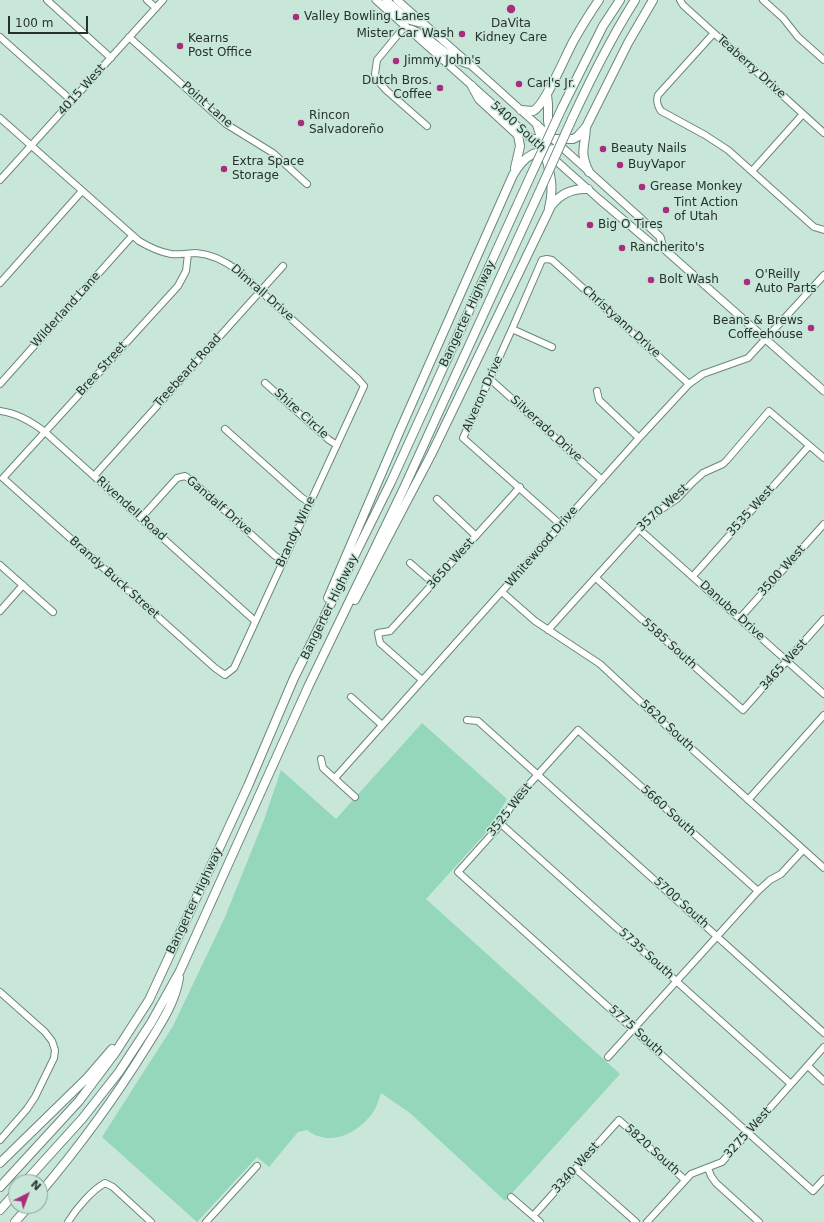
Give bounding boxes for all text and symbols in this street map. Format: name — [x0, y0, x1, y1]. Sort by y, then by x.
marker: DaVita Kidney Care — [505, 3, 517, 15]
scale bar — [10, 8, 90, 34]
place label: Valley Bowling Lanes — [304, 10, 430, 24]
marker: Valley Bowling Lanes — [291, 12, 301, 22]
text: 100 m — [15, 16, 53, 30]
place label: DaVita Kidney Care — [475, 17, 547, 45]
place label: Mister Car Wash — [356, 27, 454, 41]
marker: Mister Car Wash — [457, 29, 467, 39]
place label: Kearns Post Office — [188, 32, 252, 60]
street label: Teaberry Drive — [714, 32, 788, 102]
marker: Kearns Post Office — [175, 41, 185, 51]
place label: Jimmy John's — [404, 54, 481, 68]
marker: Jimmy John's — [391, 56, 401, 66]
street label: 4015 West — [55, 61, 109, 119]
place label: Dutch Bros. Coffee — [362, 74, 432, 102]
place label: Carl's Jr. — [527, 77, 576, 91]
street label: Point Lane — [179, 79, 235, 131]
marker: Carl's Jr. — [514, 79, 524, 89]
marker: Dutch Bros. Coffee — [435, 83, 445, 93]
street label: 5400 South — [487, 98, 549, 156]
place label: Rincon Salvadoreño — [309, 109, 384, 137]
marker: Rincon Salvadoreño — [296, 118, 306, 128]
place label: Beauty Nails — [611, 142, 686, 156]
marker: Beauty Nails — [598, 144, 608, 154]
place label: Extra Space Storage — [232, 155, 304, 183]
place label: BuyVapor — [628, 158, 685, 172]
marker: BuyVapor — [615, 160, 625, 170]
marker: Extra Space Storage — [219, 164, 229, 174]
place label: Grease Monkey — [650, 180, 742, 194]
marker: Grease Monkey — [637, 182, 647, 192]
place label: Tint Action of Utah — [674, 196, 738, 224]
marker: Tint Action of Utah — [661, 205, 671, 215]
place label: Big O Tires — [598, 218, 663, 232]
marker: Big O Tires — [585, 220, 595, 230]
place label: Rancherito's — [630, 241, 704, 255]
marker: Rancherito's — [617, 243, 627, 253]
street label: Bangerter Highway — [437, 258, 499, 370]
street label: Dimrall Drive — [227, 262, 297, 324]
place label: O'Reilly Auto Parts — [755, 268, 817, 296]
street label: Wilderland Lane — [28, 269, 104, 351]
place label: Bolt Wash — [659, 273, 719, 287]
marker: Bolt Wash — [646, 275, 656, 285]
marker: O'Reilly Auto Parts — [742, 277, 752, 287]
street label: Christyann Drive — [579, 283, 663, 361]
place label: Beans & Brews Coffeehouse — [713, 314, 803, 342]
marker: Beans & Brews Coffeehouse — [806, 323, 816, 333]
street label: Treebeard Road — [151, 331, 225, 411]
street label: Bree Street — [74, 339, 130, 399]
street label: Alveron Drive — [460, 354, 506, 434]
street label: Shire Circle — [271, 386, 331, 442]
street label: Silverado Drive — [507, 393, 585, 465]
street label: Gandalf Drive — [183, 473, 255, 539]
street label: Rivendell Road — [93, 474, 169, 544]
street label: 3570 West — [634, 481, 692, 535]
street label: 3535 West — [724, 482, 778, 540]
street label: Brandy Wine — [273, 494, 319, 570]
street label: Whitewood Drive — [503, 503, 581, 591]
street label: Brandy Buck Street — [66, 534, 162, 622]
street label: 3650 West — [424, 535, 478, 593]
street label: 3500 West — [755, 542, 809, 600]
street label: Bangerter Highway — [298, 552, 362, 662]
street label: Danube Drive — [696, 578, 768, 644]
street label: 5585 South — [638, 615, 700, 673]
street label: 3465 West — [757, 636, 811, 694]
street label: 5620 South — [637, 697, 697, 755]
street label: 3525 West — [485, 780, 535, 840]
street label: 5660 South — [637, 782, 699, 840]
street label: Bangerter Highway — [164, 845, 226, 957]
street label: 5700 South — [650, 874, 712, 932]
street label: 5735 South — [615, 925, 677, 983]
street label: 5775 South — [605, 1002, 667, 1060]
street label: 3275 West — [721, 1104, 775, 1162]
street label: 5820 South — [621, 1121, 683, 1179]
street label: 3340 West — [549, 1139, 603, 1197]
north arrow — [8, 1174, 48, 1214]
text: N — [28, 1178, 43, 1193]

